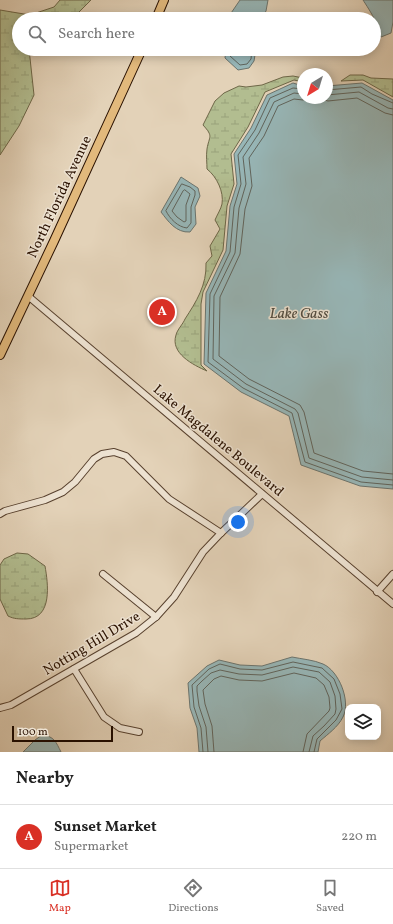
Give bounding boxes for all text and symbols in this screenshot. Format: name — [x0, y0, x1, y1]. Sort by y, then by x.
search box — [12, 12, 381, 56]
icon: search — [26, 23, 48, 45]
text: Search here — [58, 24, 135, 45]
north arrow — [297, 68, 333, 104]
street label: North Florida Avenue — [23, 132, 97, 261]
pin: A — [149, 297, 175, 327]
water label: Lake Gass — [270, 304, 329, 325]
street label: Lake Magdalene Boulevard — [149, 381, 287, 501]
your location — [228, 512, 248, 532]
street label: Notting Hill Drive — [40, 607, 144, 681]
map controls — [345, 704, 381, 740]
button: layers — [345, 704, 381, 740]
scale bar — [12, 724, 113, 743]
text: 100 m — [18, 725, 48, 740]
text: Nearby — [16, 767, 74, 790]
text: Sunset Market — [54, 817, 157, 838]
text: A — [24, 828, 34, 846]
text: 220 m — [341, 828, 377, 846]
text: Supermarket — [54, 838, 129, 856]
tab: Map — [49, 877, 71, 916]
tab: Directions — [168, 877, 219, 916]
tab: Saved — [316, 877, 344, 916]

